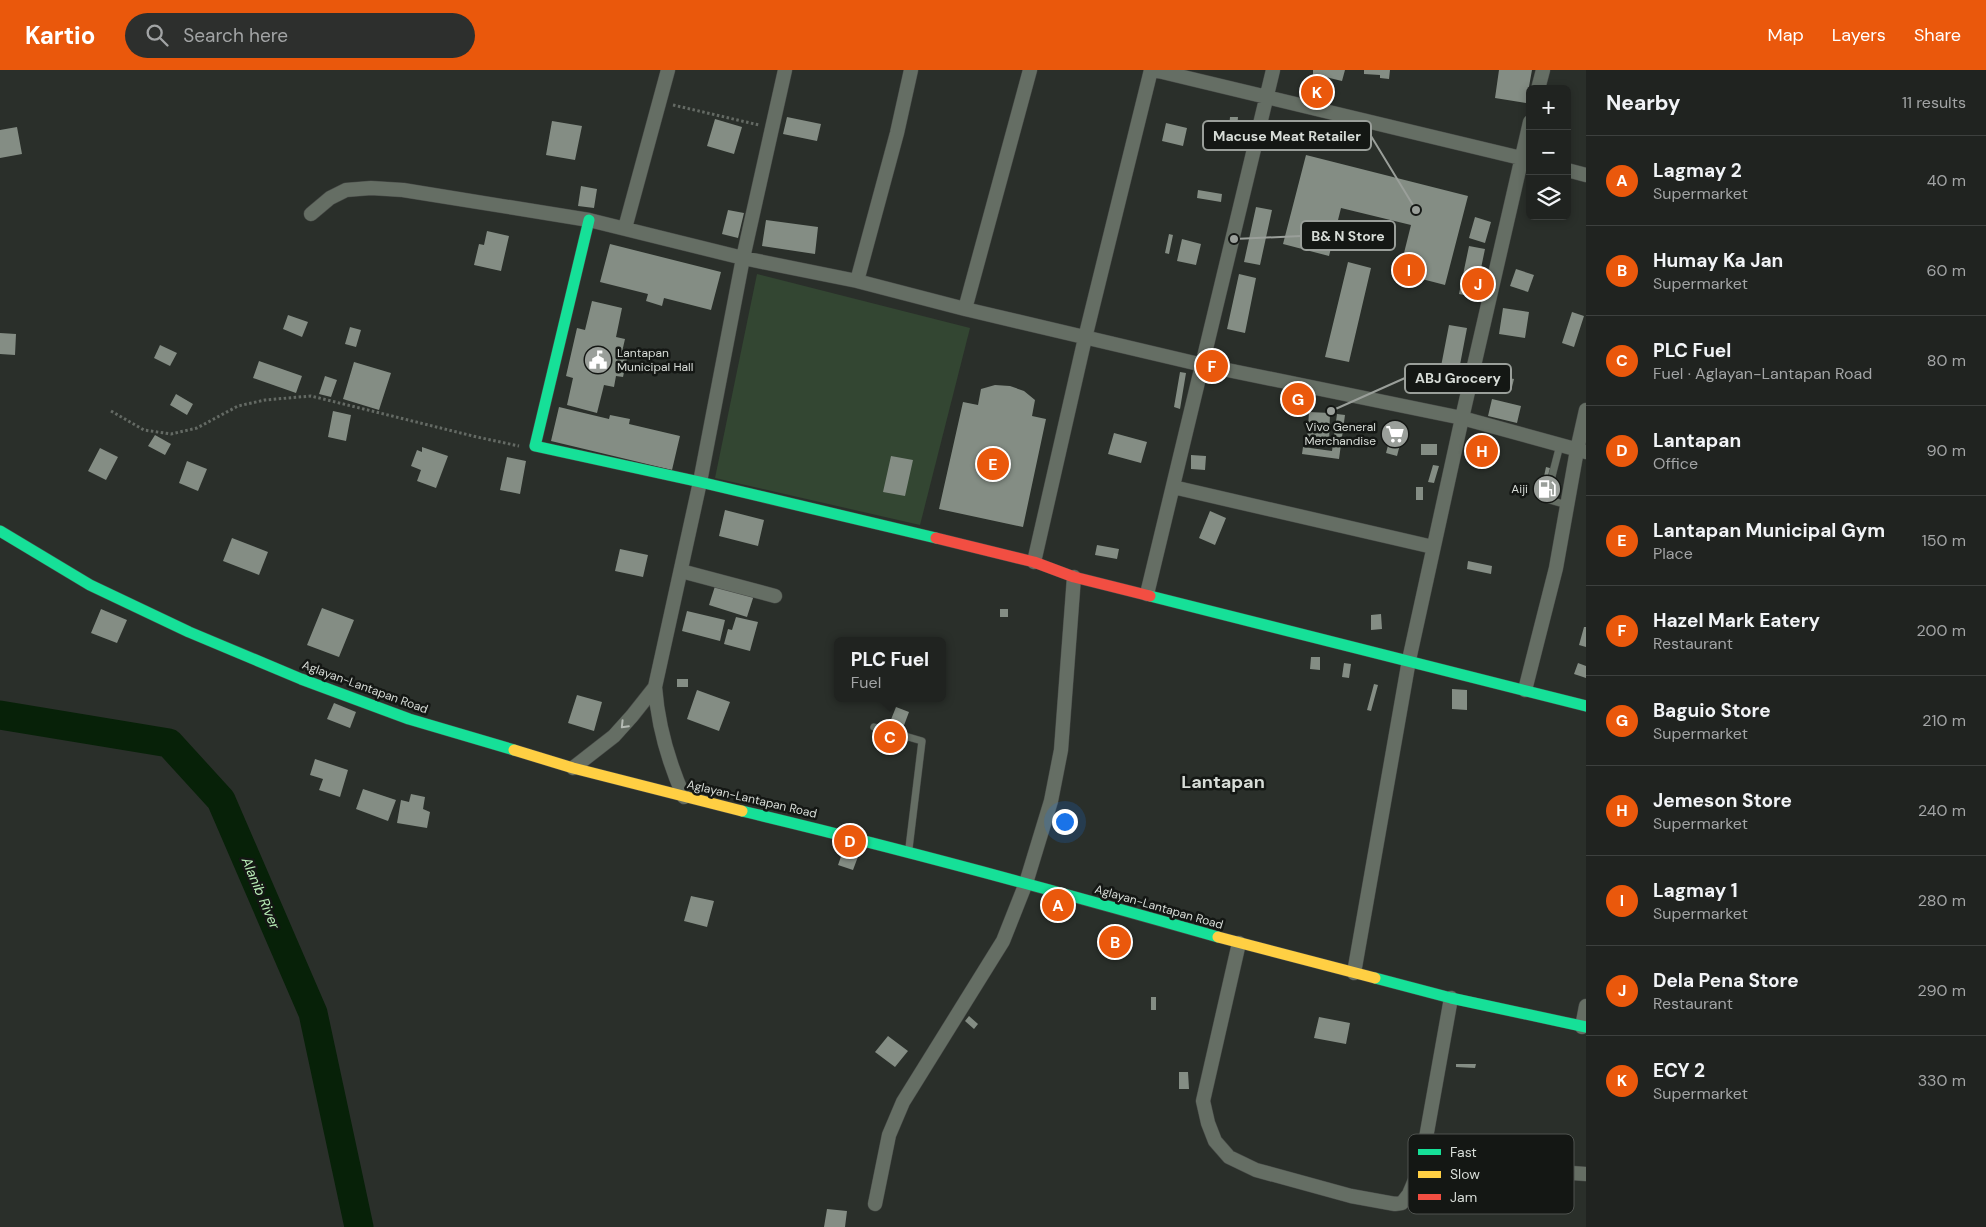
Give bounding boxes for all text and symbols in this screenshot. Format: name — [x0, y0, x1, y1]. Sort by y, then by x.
search box — [125, 13, 475, 58]
text: Kartio — [25, 20, 95, 51]
icon: search — [143, 21, 171, 49]
text: Search here — [183, 23, 288, 48]
text: Map — [1768, 23, 1804, 47]
text: Layers — [1832, 23, 1886, 47]
text: Share — [1914, 23, 1961, 47]
pin: K — [1301, 73, 1333, 111]
map controls — [1526, 85, 1571, 220]
button: + — [1526, 85, 1571, 130]
text: Nearby — [1606, 89, 1680, 117]
text: 11 results — [1902, 92, 1966, 113]
callout: Macuse Meat Retailer — [1203, 121, 1371, 150]
text: Macuse Meat Retailer — [1213, 127, 1361, 145]
button: − — [1526, 130, 1571, 175]
text: Lagmay 2 — [1653, 158, 1742, 183]
text: A — [1616, 170, 1628, 191]
text: 40 m — [1927, 170, 1966, 191]
button: layers — [1526, 175, 1571, 220]
text: Supermarket — [1653, 183, 1748, 204]
callout: B& N Store — [1301, 221, 1395, 250]
text: B& N Store — [1311, 227, 1385, 245]
text: Humay Ka Jan — [1653, 248, 1783, 273]
pin: I — [1393, 251, 1425, 289]
text: B — [1617, 260, 1627, 281]
text: 60 m — [1926, 260, 1966, 281]
pin: J — [1462, 265, 1494, 303]
text: Supermarket — [1653, 273, 1748, 294]
text: PLC Fuel — [1653, 338, 1731, 363]
public building icon: Lantapan Municipal Hall — [583, 345, 613, 375]
place label: Lantapan Municipal Hall — [617, 345, 693, 375]
pin: F — [1196, 347, 1228, 385]
text: C — [1616, 350, 1628, 371]
text: 80 m — [1927, 350, 1966, 371]
text: Fuel · Aglayan-Lantapan Road — [1653, 363, 1872, 384]
callout: ABJ Grocery — [1405, 364, 1511, 393]
text: ABJ Grocery — [1415, 369, 1501, 387]
pin: G — [1282, 380, 1314, 418]
place label: Vivo General Merchandise — [1304, 419, 1376, 449]
supermarket icon: Vivo General Merchandise — [1380, 419, 1410, 449]
text: Lantapan — [1653, 428, 1741, 453]
pin: H — [1466, 432, 1498, 470]
text: D — [1616, 440, 1628, 461]
text: 90 m — [1926, 440, 1966, 461]
pin: E — [977, 445, 1009, 483]
text: Office — [1653, 453, 1698, 474]
fuel station icon: Aiji — [1532, 474, 1562, 504]
place label: Aiji — [1511, 481, 1528, 497]
text: Lantapan Municipal Gym — [1653, 518, 1885, 543]
text: E — [1617, 530, 1627, 551]
text: 150 m — [1922, 530, 1966, 551]
text: Place — [1653, 543, 1693, 564]
text: Hazel Mark Eatery — [1653, 608, 1820, 633]
text: F — [1618, 620, 1626, 641]
text: 200 m — [1917, 620, 1966, 641]
text: Restaurant — [1653, 633, 1733, 654]
popup — [834, 637, 946, 702]
text: PLC Fuel — [851, 647, 929, 672]
street label: Aglayan-Lantapan Road — [300, 657, 430, 717]
text: Fuel — [851, 672, 881, 693]
text: Baguio Store — [1653, 698, 1771, 723]
text: G — [1616, 710, 1628, 731]
text: 210 m — [1922, 710, 1966, 731]
pin: C — [874, 718, 906, 756]
one-way arrow — [621, 719, 630, 728]
text: Supermarket — [1653, 723, 1748, 744]
district label: Lantapan — [1181, 770, 1265, 794]
street label: Aglayan-Lantapan Road — [685, 776, 819, 822]
text: Jemeson Store — [1653, 788, 1792, 813]
text: H — [1616, 800, 1628, 821]
text: 240 m — [1918, 800, 1966, 821]
your location — [1052, 809, 1078, 835]
text: Supermarket — [1653, 813, 1748, 834]
pin: D — [834, 822, 866, 860]
water label: Alanib River — [237, 853, 285, 932]
text: Lagmay 1 — [1653, 878, 1738, 903]
street label: Aglayan-Lantapan Road — [1093, 881, 1225, 933]
pin: A — [1042, 886, 1074, 924]
text: I — [1620, 890, 1624, 911]
text: 280 m — [1918, 890, 1966, 911]
text: Supermarket — [1653, 903, 1748, 924]
pin: B — [1099, 923, 1131, 961]
text: Dela Pena Store — [1653, 968, 1799, 993]
text: J — [1618, 980, 1626, 1001]
text: 290 m — [1917, 980, 1966, 1001]
text: Restaurant — [1653, 993, 1733, 1014]
text: ECY 2 — [1653, 1058, 1705, 1083]
text: K — [1617, 1070, 1627, 1091]
text: 330 m — [1918, 1070, 1966, 1091]
text: Supermarket — [1653, 1083, 1748, 1104]
legend — [1408, 1134, 1574, 1214]
text: Fast — [1450, 1143, 1477, 1161]
text: Slow — [1450, 1165, 1480, 1183]
text: Jam — [1450, 1188, 1477, 1206]

